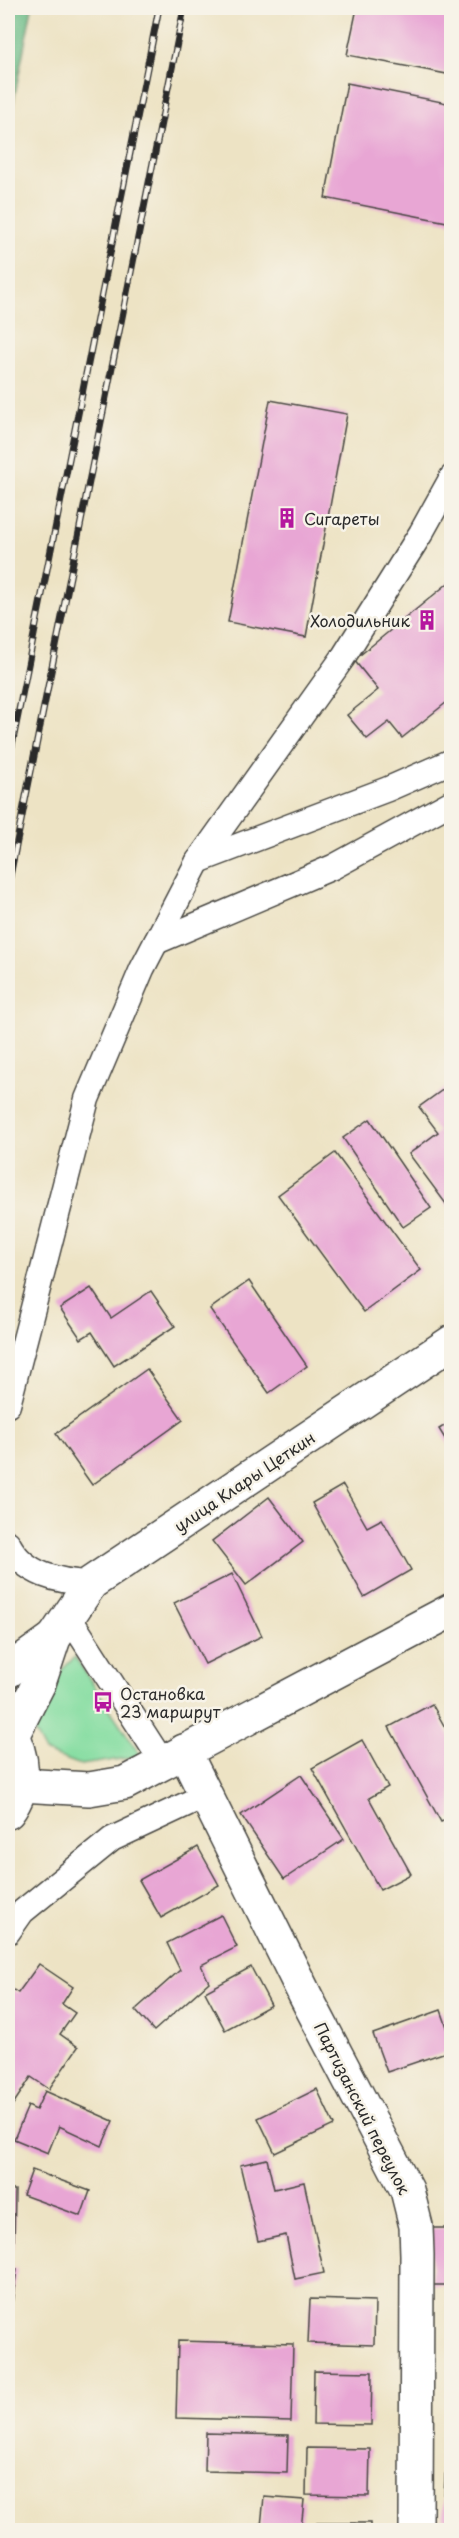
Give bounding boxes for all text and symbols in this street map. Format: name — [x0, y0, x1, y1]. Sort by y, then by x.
building icon: Сигареты — [275, 506, 299, 530]
place label: Сигареты — [304, 506, 380, 530]
place label: Холодильник — [310, 608, 410, 632]
building icon: Холодильник — [415, 608, 439, 632]
street label: улица Клары Цеткин — [169, 1425, 319, 1537]
place label: Остановка 23 маршрут — [120, 1681, 221, 1723]
bus stop icon: Остановка 23 маршрут — [91, 1690, 115, 1714]
street label: Партизанский переулок — [309, 2018, 417, 2199]

